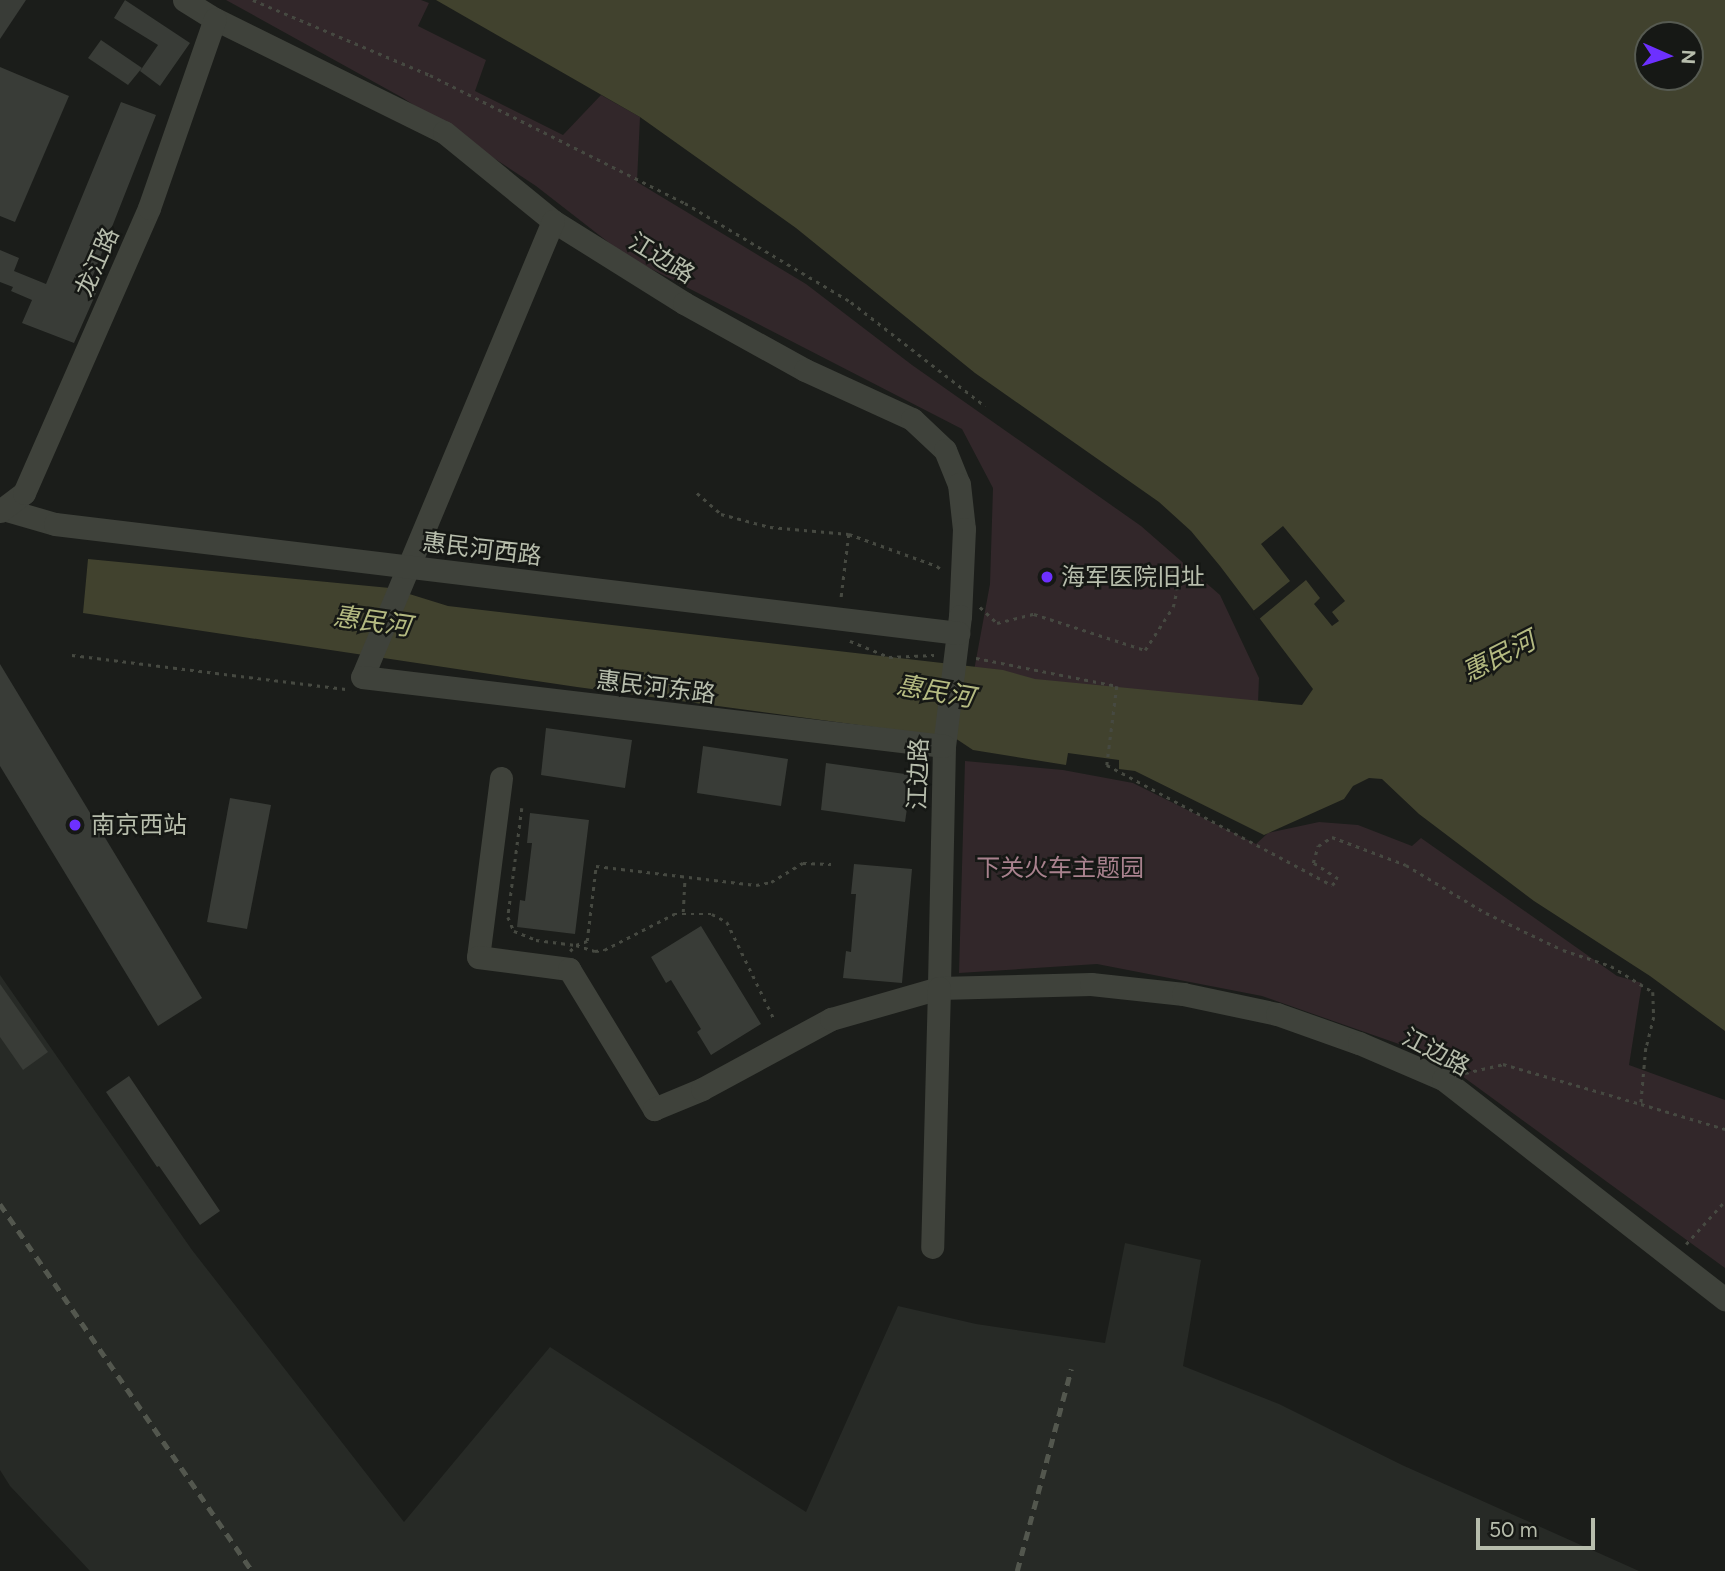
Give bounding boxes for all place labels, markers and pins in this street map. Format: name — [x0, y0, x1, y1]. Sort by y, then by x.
place label: 海军医院旧址 — [1061, 563, 1205, 591]
marker: 海军医院旧址 — [1039, 569, 1055, 585]
place label: 南京西站 — [91, 811, 187, 839]
marker: 南京西站 — [65, 815, 85, 835]

